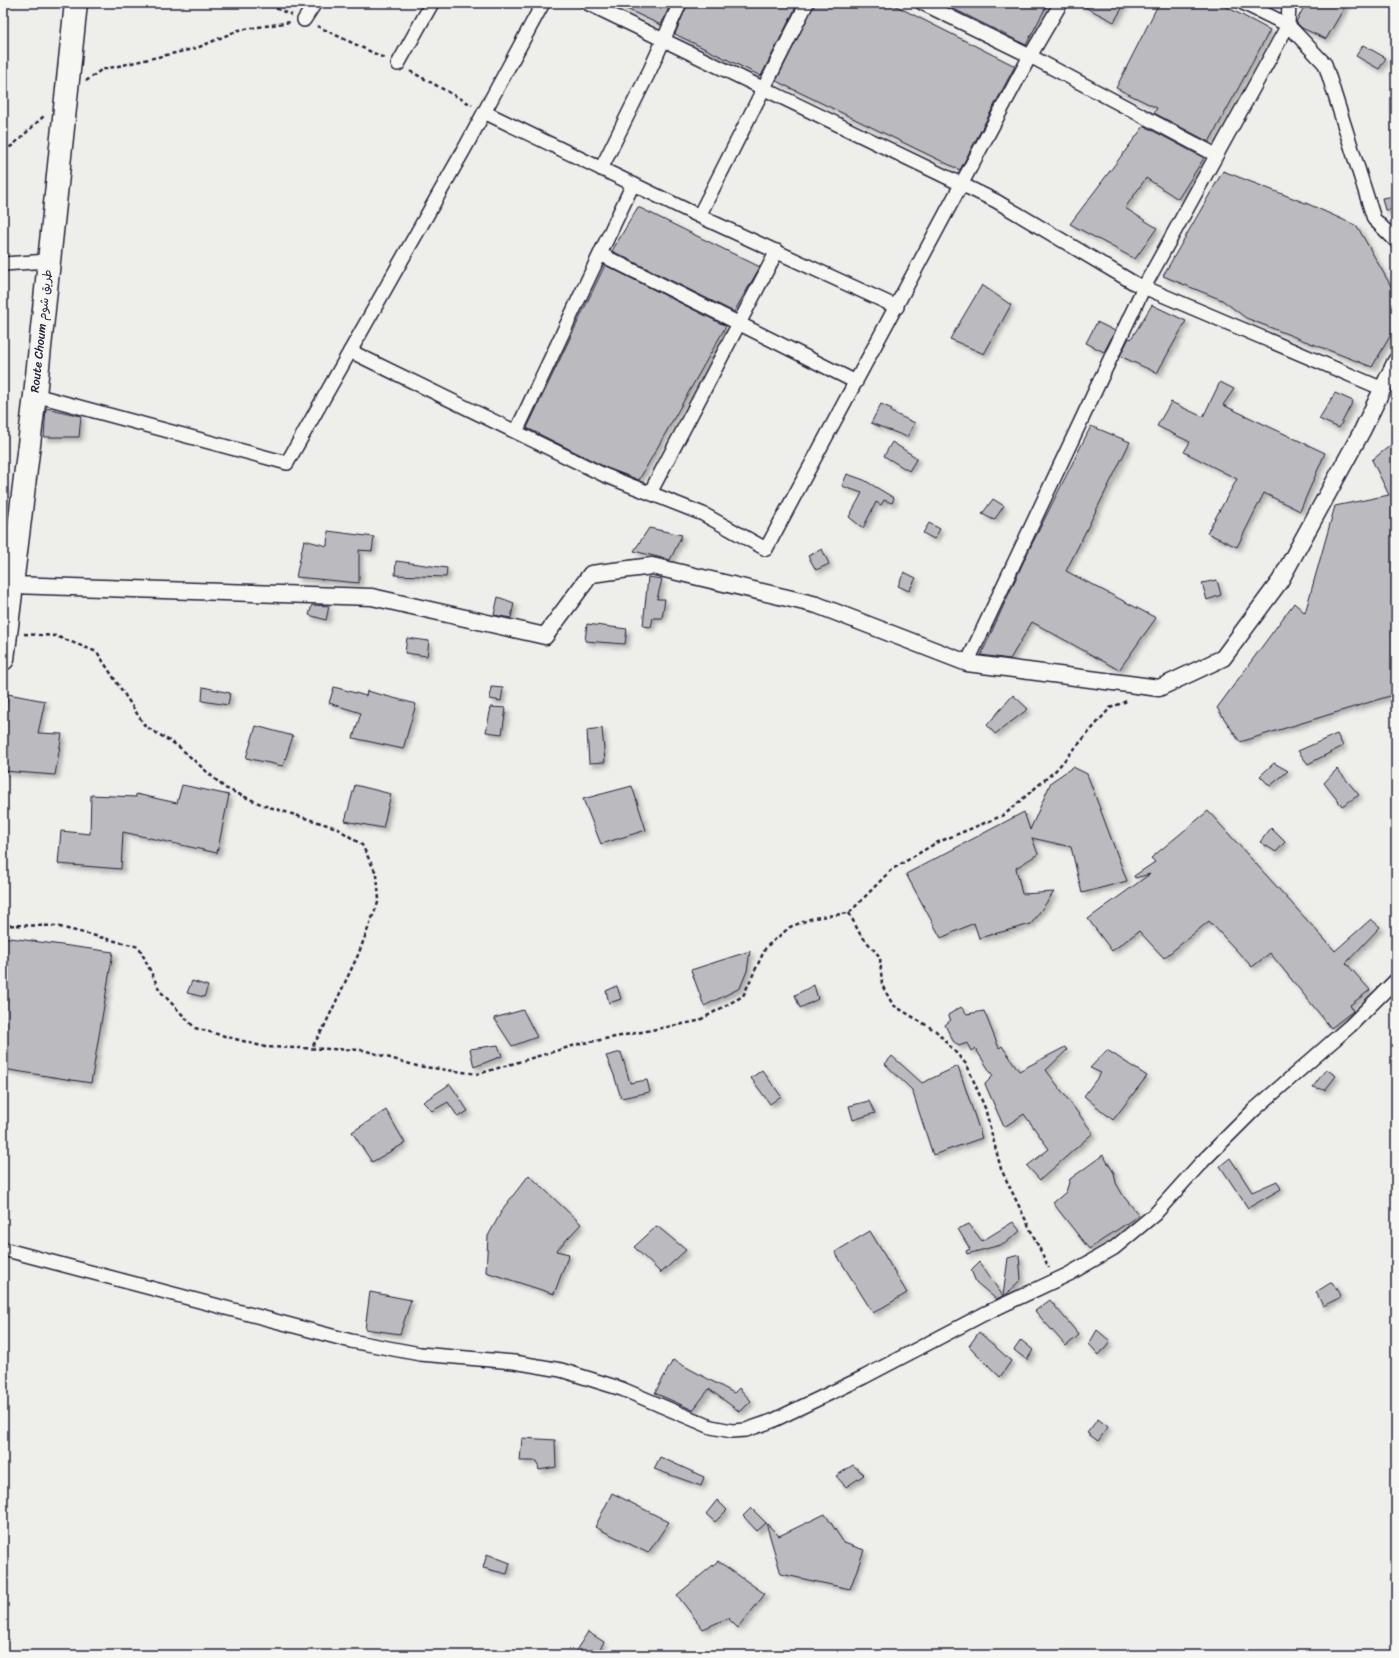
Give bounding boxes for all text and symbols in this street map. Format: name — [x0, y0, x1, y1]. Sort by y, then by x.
street label: Route Choum طريق شوم — [24, 268, 58, 394]

